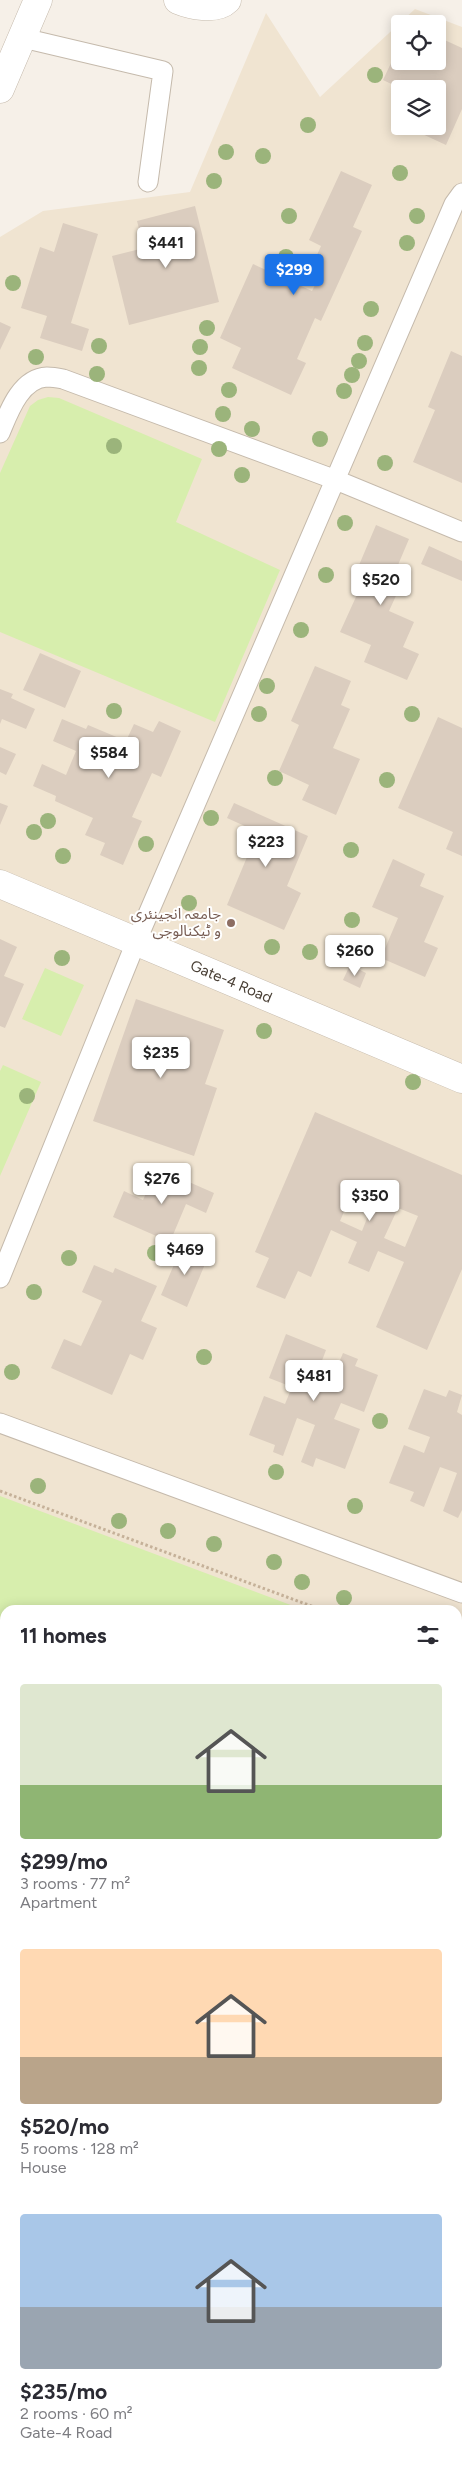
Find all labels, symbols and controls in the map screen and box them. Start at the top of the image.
map controls [391,15,446,135]
button: locate [391,15,446,70]
button: layers [391,80,446,135]
pin: $441 [136,226,196,269]
text: $441 [148,233,184,252]
pin: $299 [264,254,324,296]
text: $299 [276,260,312,279]
pin: $520 [351,564,411,606]
text: $520 [362,570,400,589]
pin: $584 [79,736,139,779]
text: $584 [90,743,128,762]
pin: $223 [236,826,296,868]
text: $223 [248,832,284,851]
place label: جامعہ انجینئری و ٹیکنالوجی [131,905,221,940]
marker: جامعہ انجینئری و ٹیکنالوجی [225,917,237,929]
pin: $260 [325,934,385,977]
text: $260 [336,941,374,960]
street label: Gate-4 Road [188,956,275,1007]
pin: $235 [131,1036,191,1079]
text: $235 [143,1043,179,1062]
pin: $276 [132,1162,192,1205]
text: $276 [144,1169,180,1188]
pin: $350 [340,1180,400,1222]
text: $350 [351,1186,389,1205]
pin: $469 [155,1234,215,1276]
text: $469 [166,1240,204,1259]
pin: $481 [284,1360,344,1402]
text: $481 [296,1366,332,1385]
icon: filters [414,1621,442,1649]
text: 11 homes [20,1623,107,1648]
icon: home [186,1716,276,1806]
text: $299/mo [20,1849,108,1874]
text: 3 rooms · 77 m² [20,1874,130,1893]
text: Apartment [20,1893,97,1912]
icon: home [186,1981,276,2071]
text: $520/mo [20,2114,109,2139]
text: 5 rooms · 128 m² [20,2139,139,2158]
text: House [20,2158,66,2177]
icon: home [186,2246,276,2336]
text: $235/mo [20,2379,107,2404]
text: 2 rooms · 60 m² [20,2404,133,2423]
text: Gate-4 Road [20,2423,112,2442]

